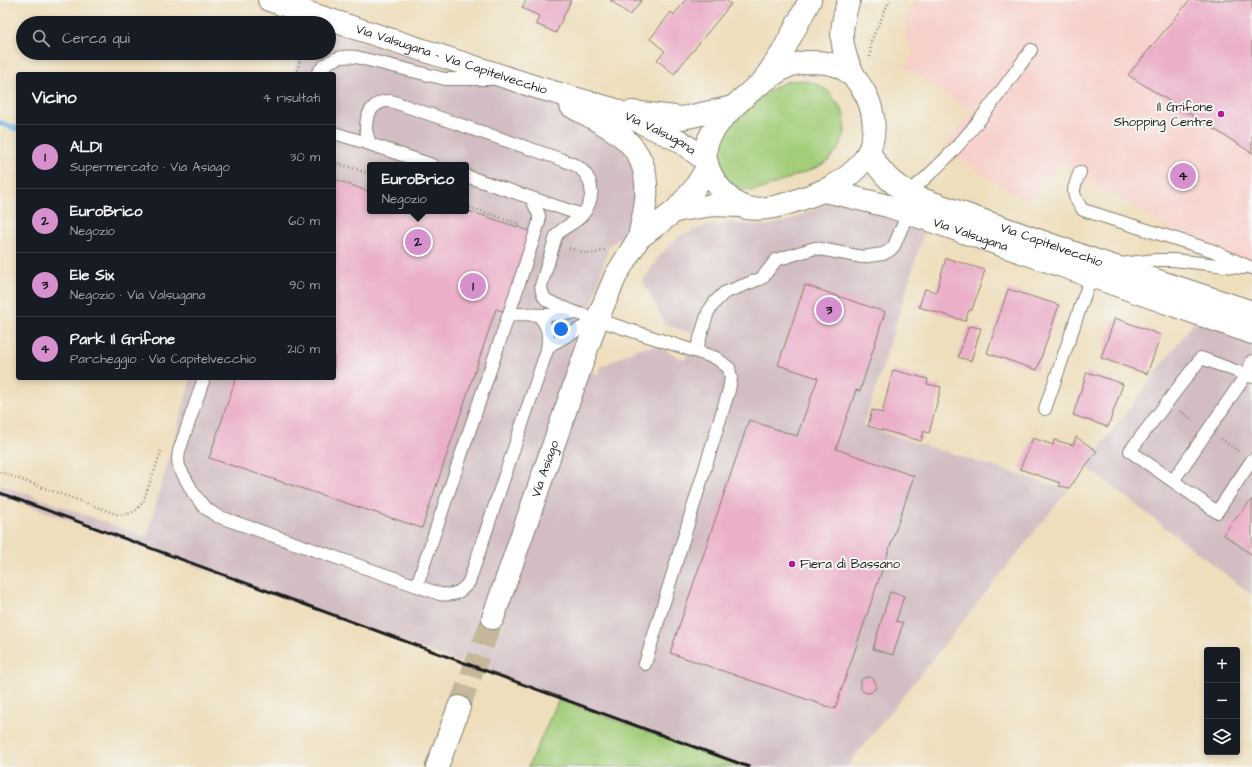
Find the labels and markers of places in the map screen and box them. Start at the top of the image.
place label: Il Grifone Shopping Centre [1114,98,1213,132]
marker: Il Grifone Shopping Centre [1216,109,1226,119]
pin: 4 [1170,161,1196,191]
pin: 2 [405,227,431,257]
pin: 1 [460,271,486,301]
pin: 3 [816,295,842,325]
place label: Fiera di Bassano [800,555,901,573]
marker: Fiera di Bassano [787,559,797,569]

